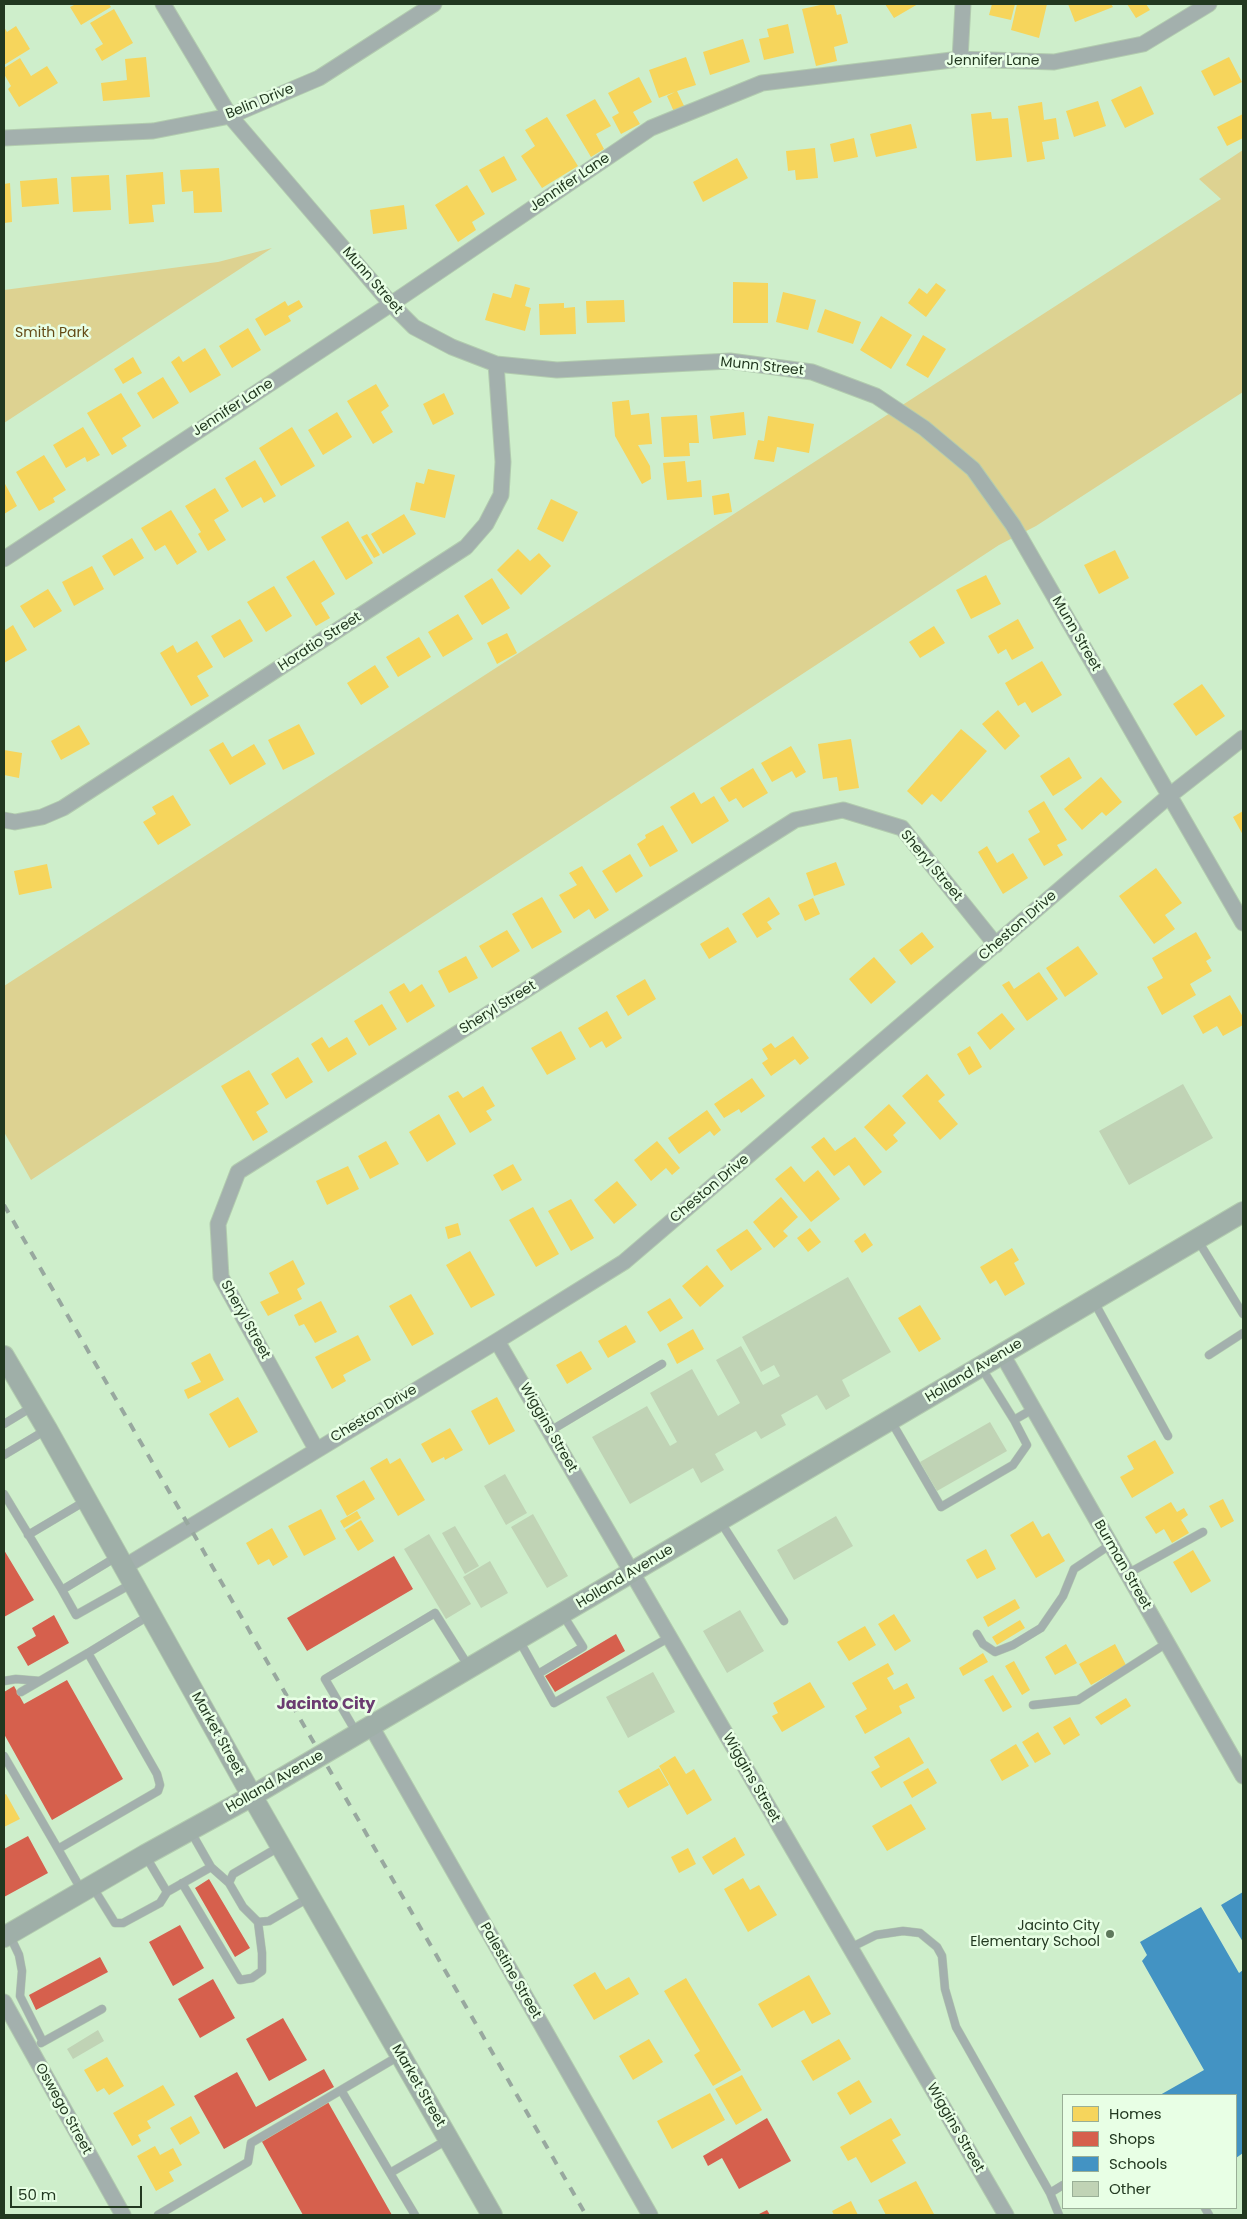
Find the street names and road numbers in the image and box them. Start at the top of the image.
street label: Jennifer Lane [947,53,1039,69]
street label: Belin Drive [223,81,297,123]
street label: Jennifer Lane [527,150,613,216]
street label: Munn Street [338,244,406,318]
street label: Munn Street [720,354,804,380]
street label: Jennifer Lane [189,376,277,440]
street label: Munn Street [1048,594,1104,674]
street label: Horatio Street [275,609,365,675]
street label: Sheryl Street [897,827,965,905]
street label: Cheston Drive [976,888,1060,964]
street label: Sheryl Street [457,978,539,1038]
street label: Cheston Drive [667,1151,753,1227]
street label: Sheryl Street [217,1278,273,1362]
street label: Holland Avenue [923,1336,1025,1406]
street label: Wiggins Street [516,1380,580,1476]
street label: Cheston Drive [328,1382,420,1446]
street label: Burman Street [1090,1517,1154,1613]
street label: Holland Avenue [574,1542,676,1612]
street label: Market Street [187,1689,247,1779]
street label: Wiggins Street [719,1730,783,1826]
street label: Holland Avenue [223,1747,327,1817]
street label: Palestine Street [476,1920,544,2022]
street label: Market Street [388,2042,448,2130]
street label: Oswego Street [31,2060,95,2158]
street label: Wiggins Street [923,2080,987,2176]

